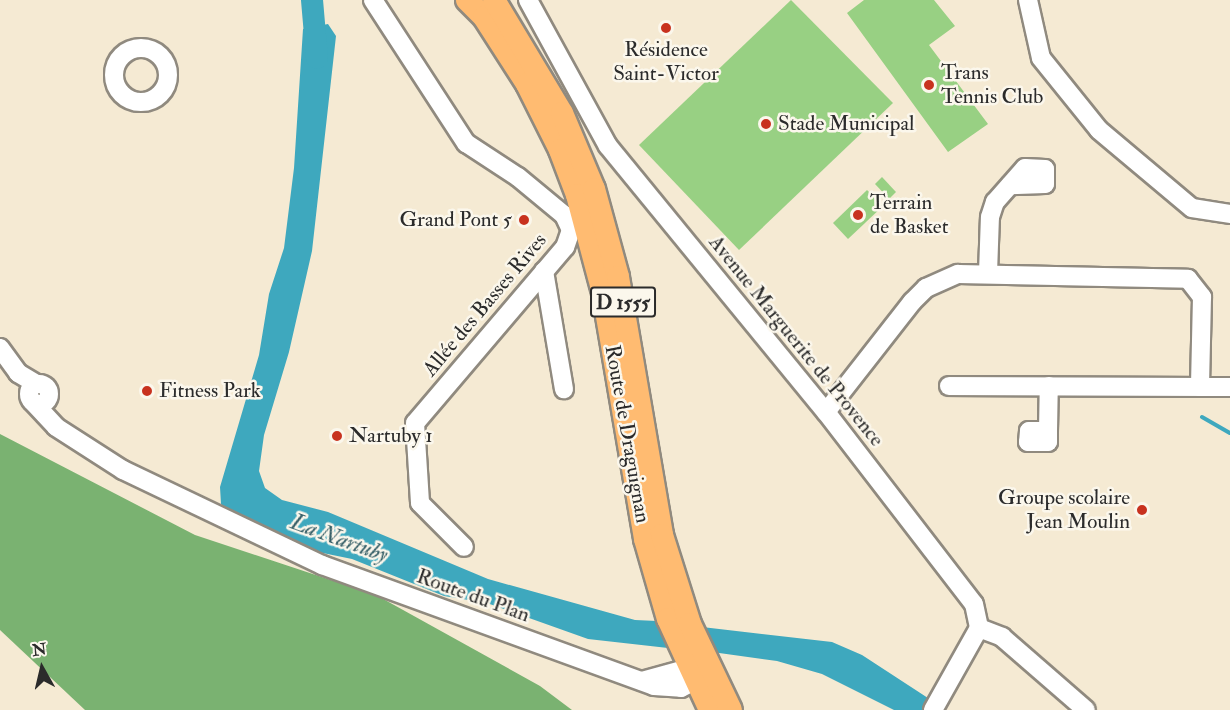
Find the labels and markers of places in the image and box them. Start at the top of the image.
marker: Résidence Saint-Victor [659,21,673,35]
place label: Résidence Saint-Victor [613,37,719,87]
place label: Trans Tennis Club [941,60,1043,110]
marker: Trans Tennis Club [922,78,936,92]
place label: Stade Municipal [778,111,914,137]
marker: Stade Municipal [759,117,773,131]
place label: Terrain de Basket [870,190,948,240]
place label: Grand Pont 5 [399,207,512,233]
marker: Terrain de Basket [851,208,865,222]
marker: Grand Pont 5 [517,213,531,227]
place label: Fitness Park [159,378,261,404]
marker: Fitness Park [140,384,154,398]
place label: Nartuby 1 [349,423,433,449]
marker: Nartuby 1 [330,429,344,443]
place label: Groupe scolaire Jean Moulin [998,485,1130,535]
marker: Groupe scolaire Jean Moulin [1135,503,1149,517]

